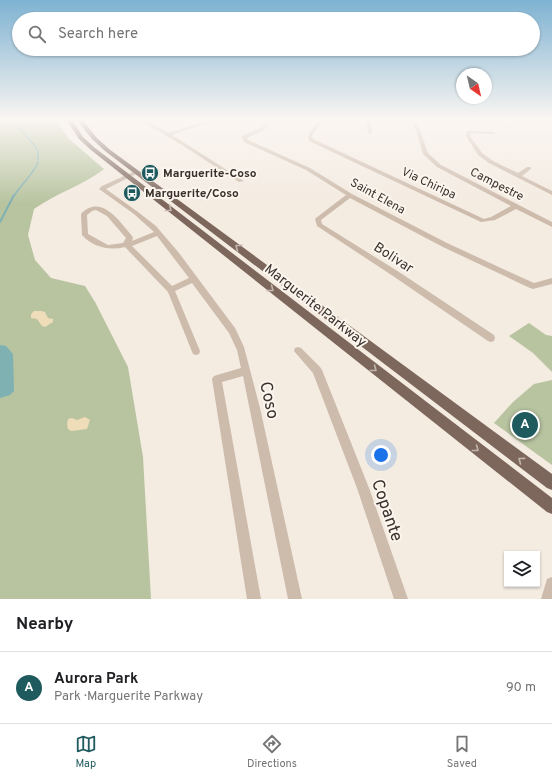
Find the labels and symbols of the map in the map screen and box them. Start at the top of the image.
north arrow [456,68,492,104]
bus stop icon: Marguerite-Coso [140,163,160,183]
street label: Via Chiripa [399,164,458,204]
street label: Campestre [467,165,526,205]
place label: Marguerite-Coso [163,166,257,182]
street label: Saint Elena [347,175,408,219]
bus stop icon: Marguerite/Coso [122,183,142,203]
place label: Marguerite/Coso [145,186,239,202]
one-way arrow [164,204,171,211]
street label: Bolivar [370,239,417,278]
one-way arrow [235,245,242,252]
street label: Marguerite Parkway [261,261,370,351]
one-way arrow [267,284,274,291]
one-way arrow [369,364,376,371]
street label: Coso [253,380,283,421]
pin: A [512,410,538,440]
one-way arrow [472,444,479,451]
your location [371,445,391,465]
one-way arrow [518,457,525,464]
street label: Copante [365,477,407,545]

